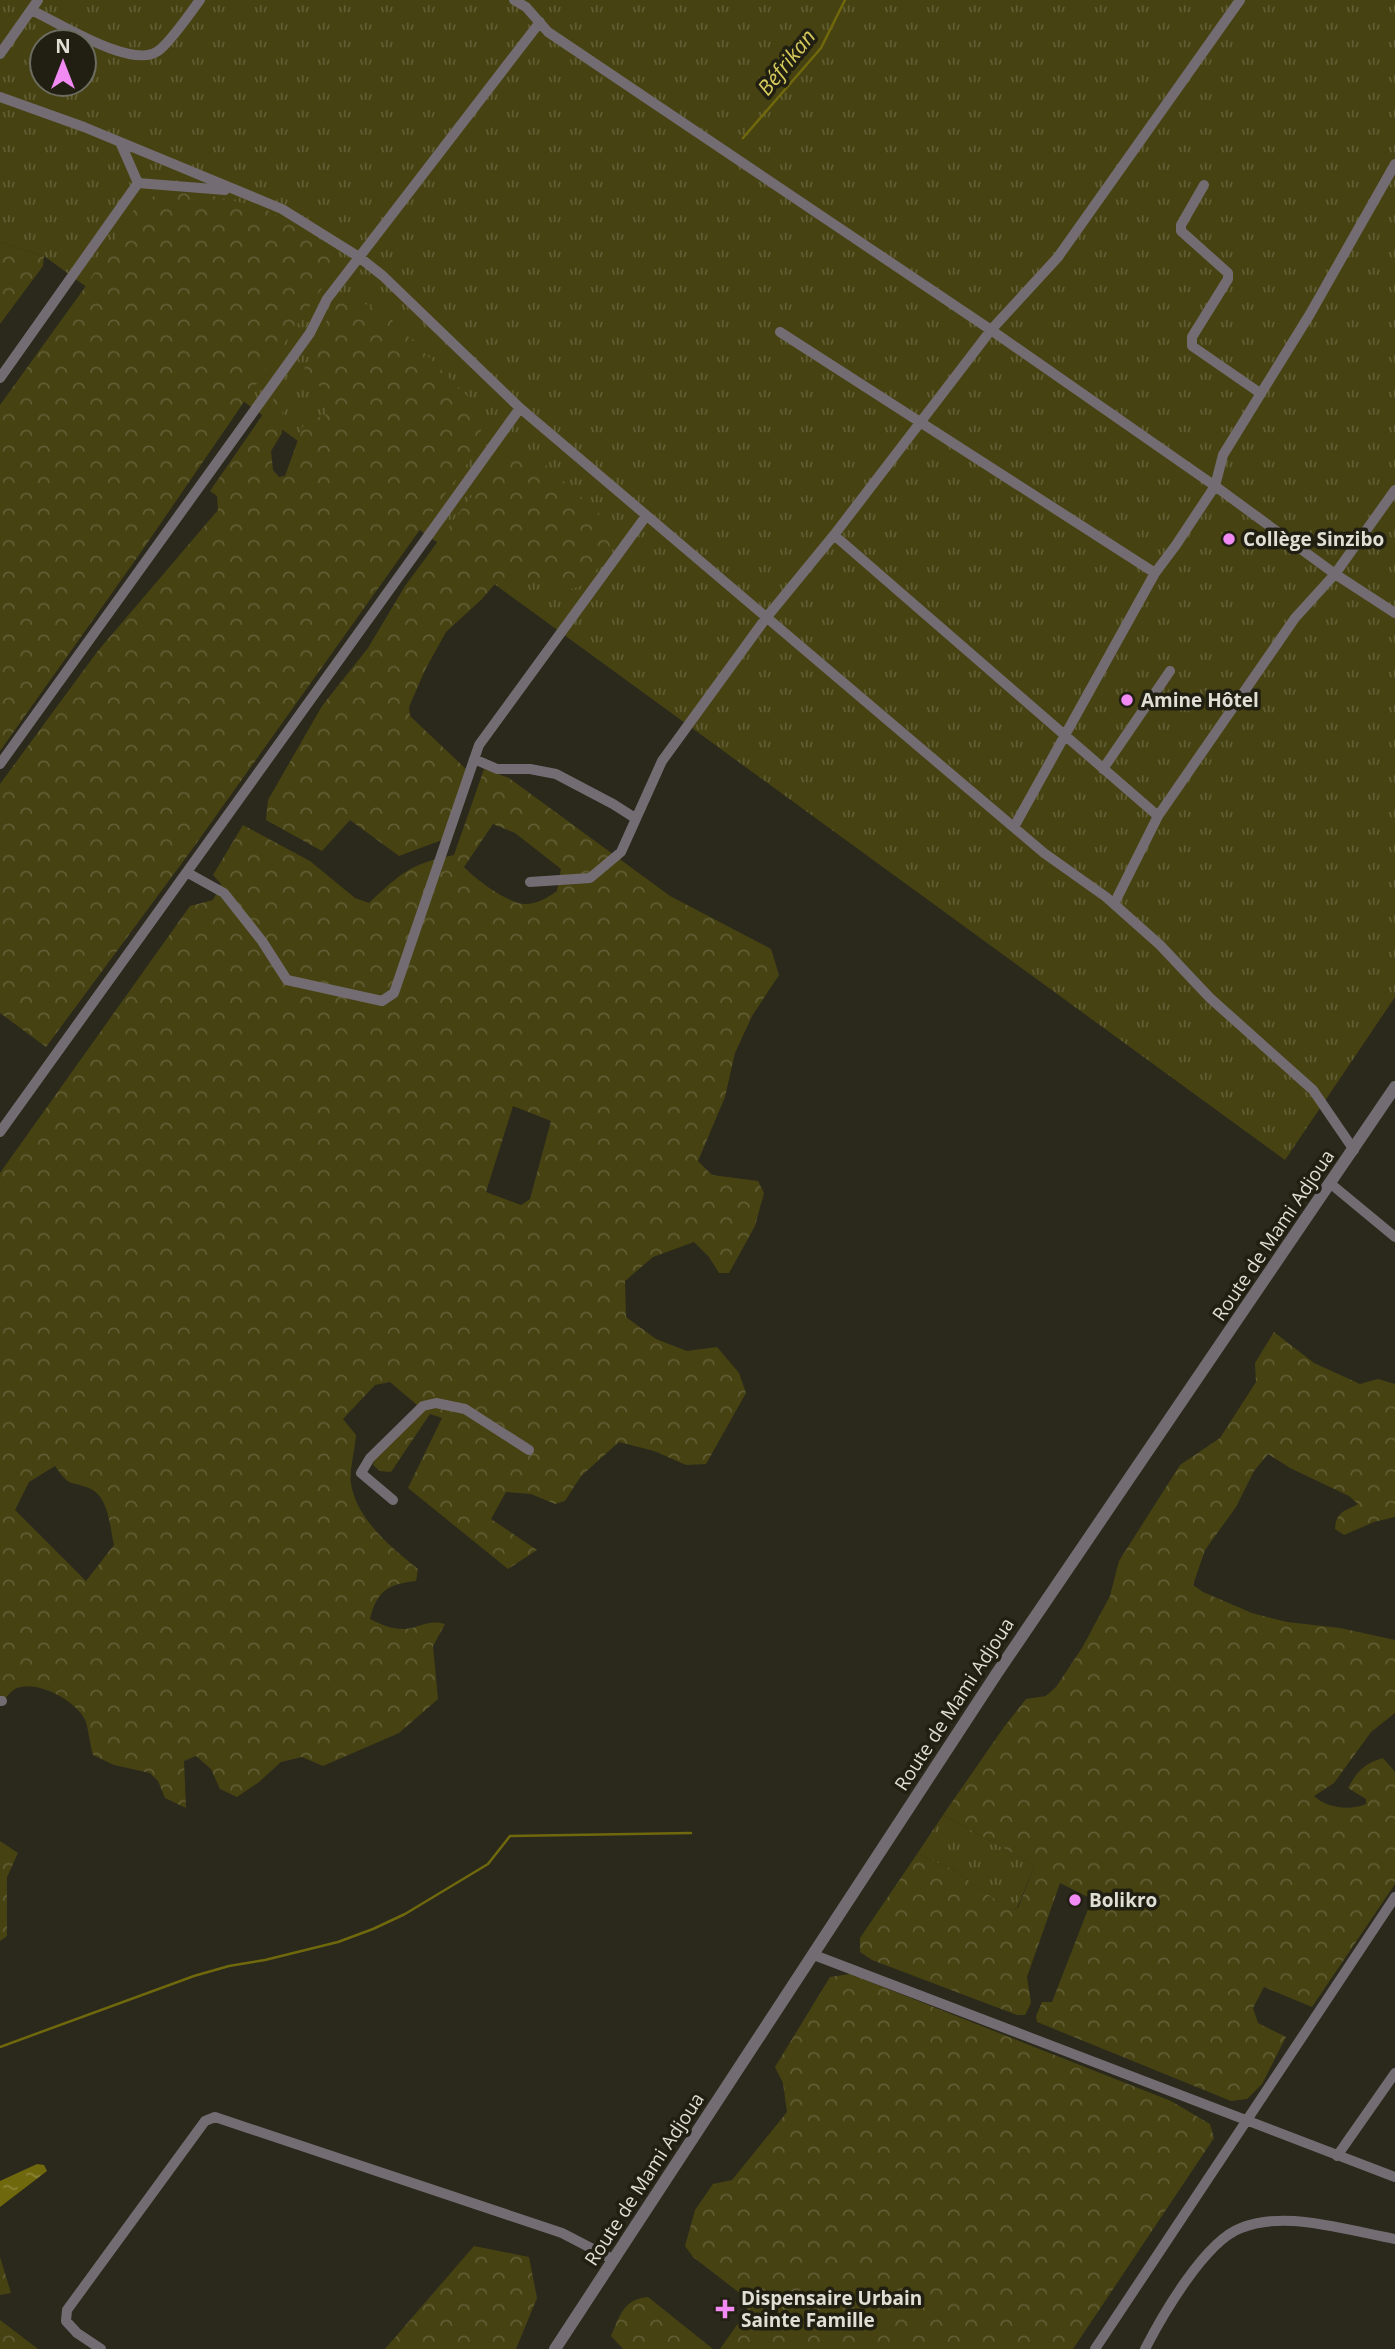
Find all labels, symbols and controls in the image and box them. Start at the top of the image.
water label: Béfrikan [751,23,821,101]
north arrow [28,28,98,98]
text: N [55,33,71,59]
place label: Collège Sinzibo [1243,526,1384,552]
marker: Collège Sinzibo [1221,531,1237,547]
place label: Amine Hôtel [1141,687,1259,713]
marker: Amine Hôtel [1119,692,1135,708]
street label: Route de Mami Adjoua [1206,1144,1340,1326]
street label: Route de Mami Adjoua [888,1612,1020,1796]
place label: Bolikro [1089,1887,1157,1913]
marker: Bolikro [1067,1892,1083,1908]
street label: Route de Mami Adjoua [578,2087,710,2271]
place label: Dispensaire Urbain Sainte Famille [741,2285,922,2333]
marker: Dispensaire Urbain Sainte Famille [715,2299,735,2319]

